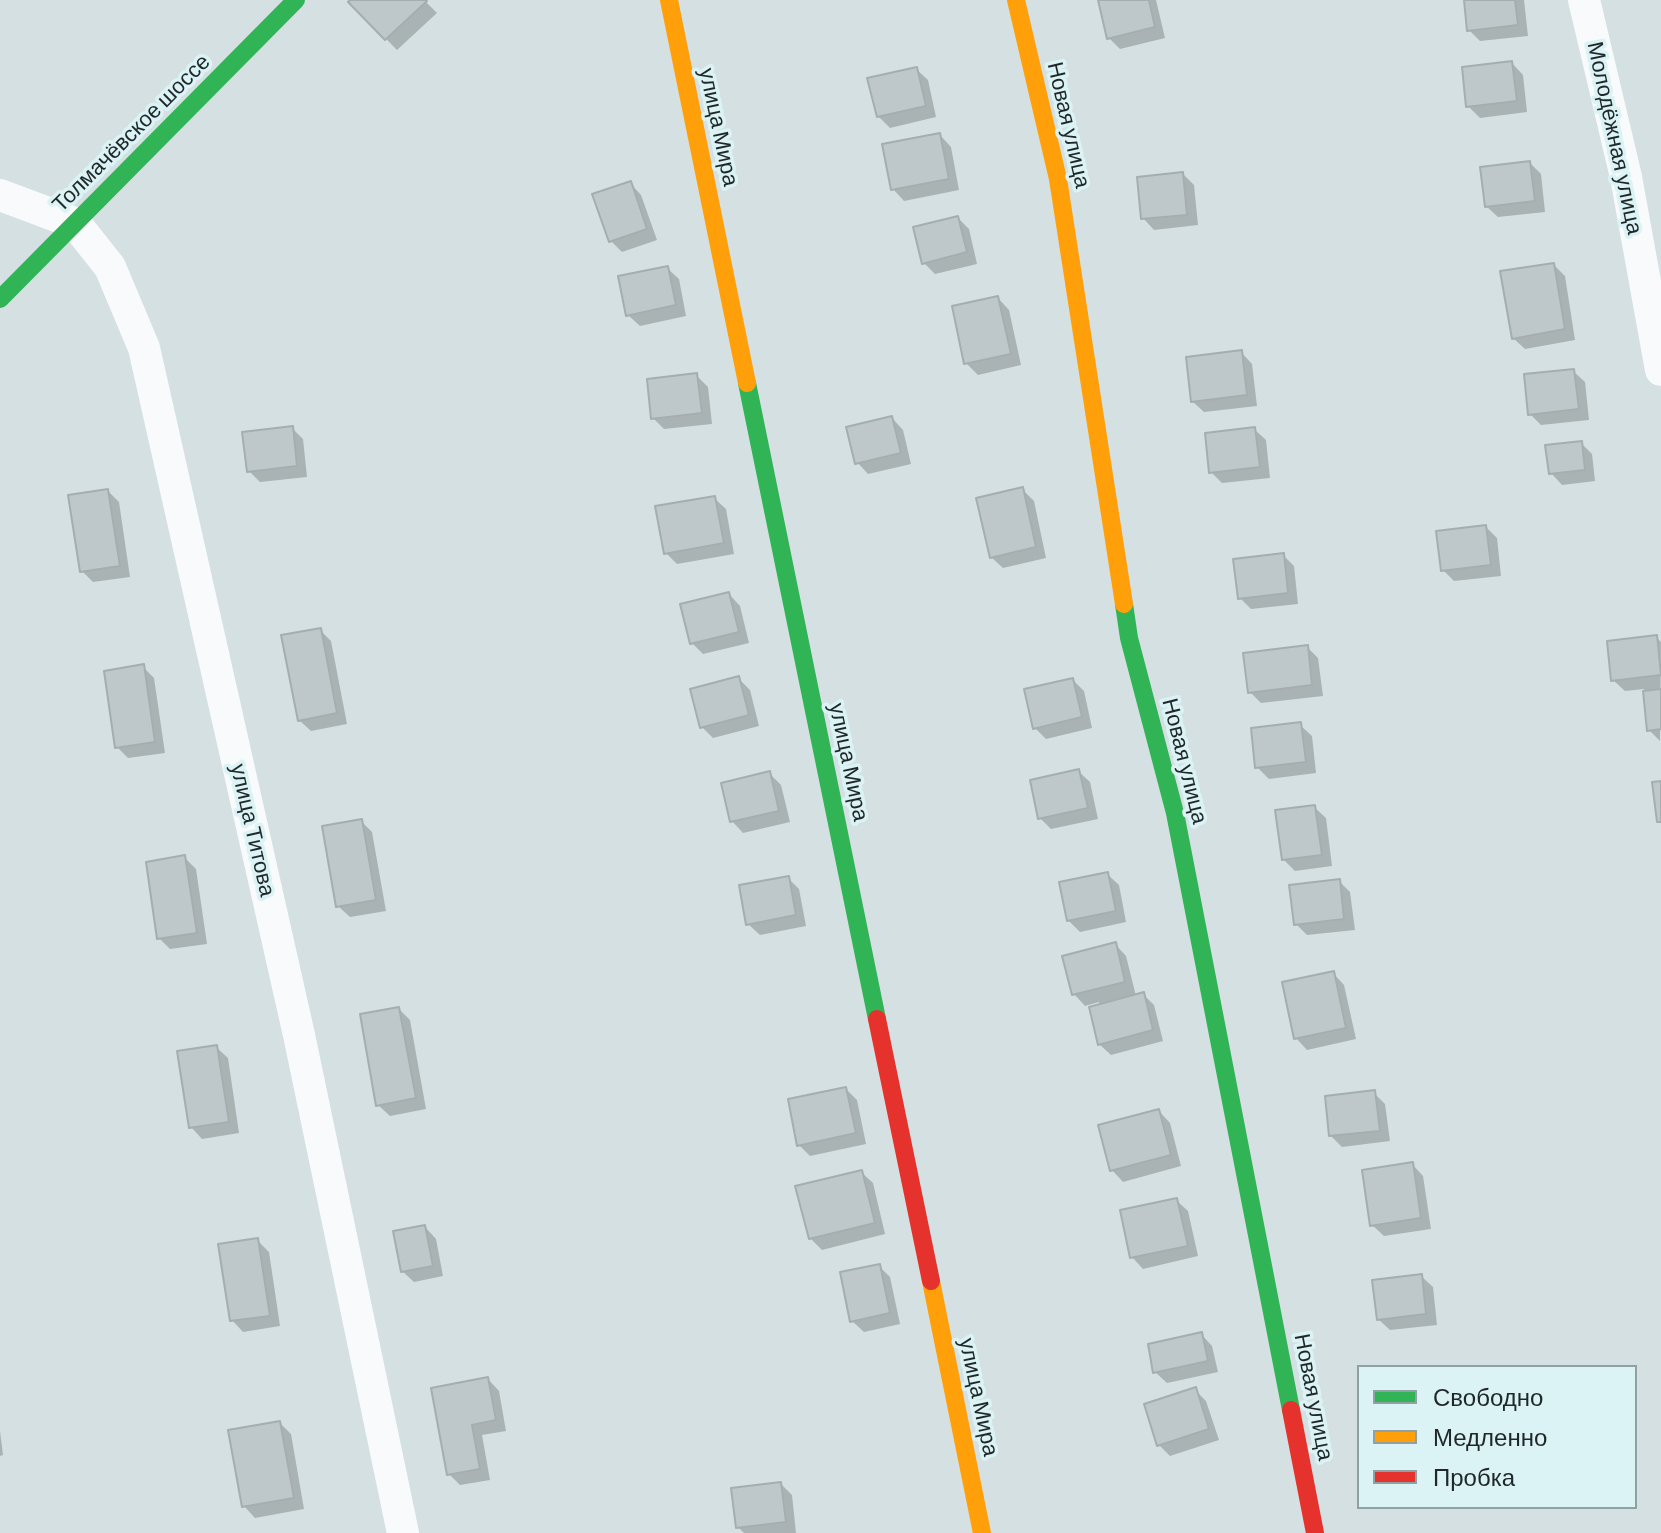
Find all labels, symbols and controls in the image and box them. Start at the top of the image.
street label: Молодёжная улица [1582,39,1648,237]
street label: Толмачёвское шоссе [47,49,215,217]
street label: Новая улица [1042,59,1096,191]
street label: улица Мира [694,66,744,188]
street label: Новая улица [1157,695,1213,827]
street label: улица Мира [824,701,874,823]
street label: улица Титова [225,761,281,899]
street label: Новая улица [1289,1331,1339,1463]
street label: улица Мира [954,1336,1004,1458]
legend [1357,1365,1637,1509]
text: Свободно [1433,1382,1543,1411]
text: Медленно [1433,1422,1547,1451]
text: Пробка [1433,1462,1515,1491]

